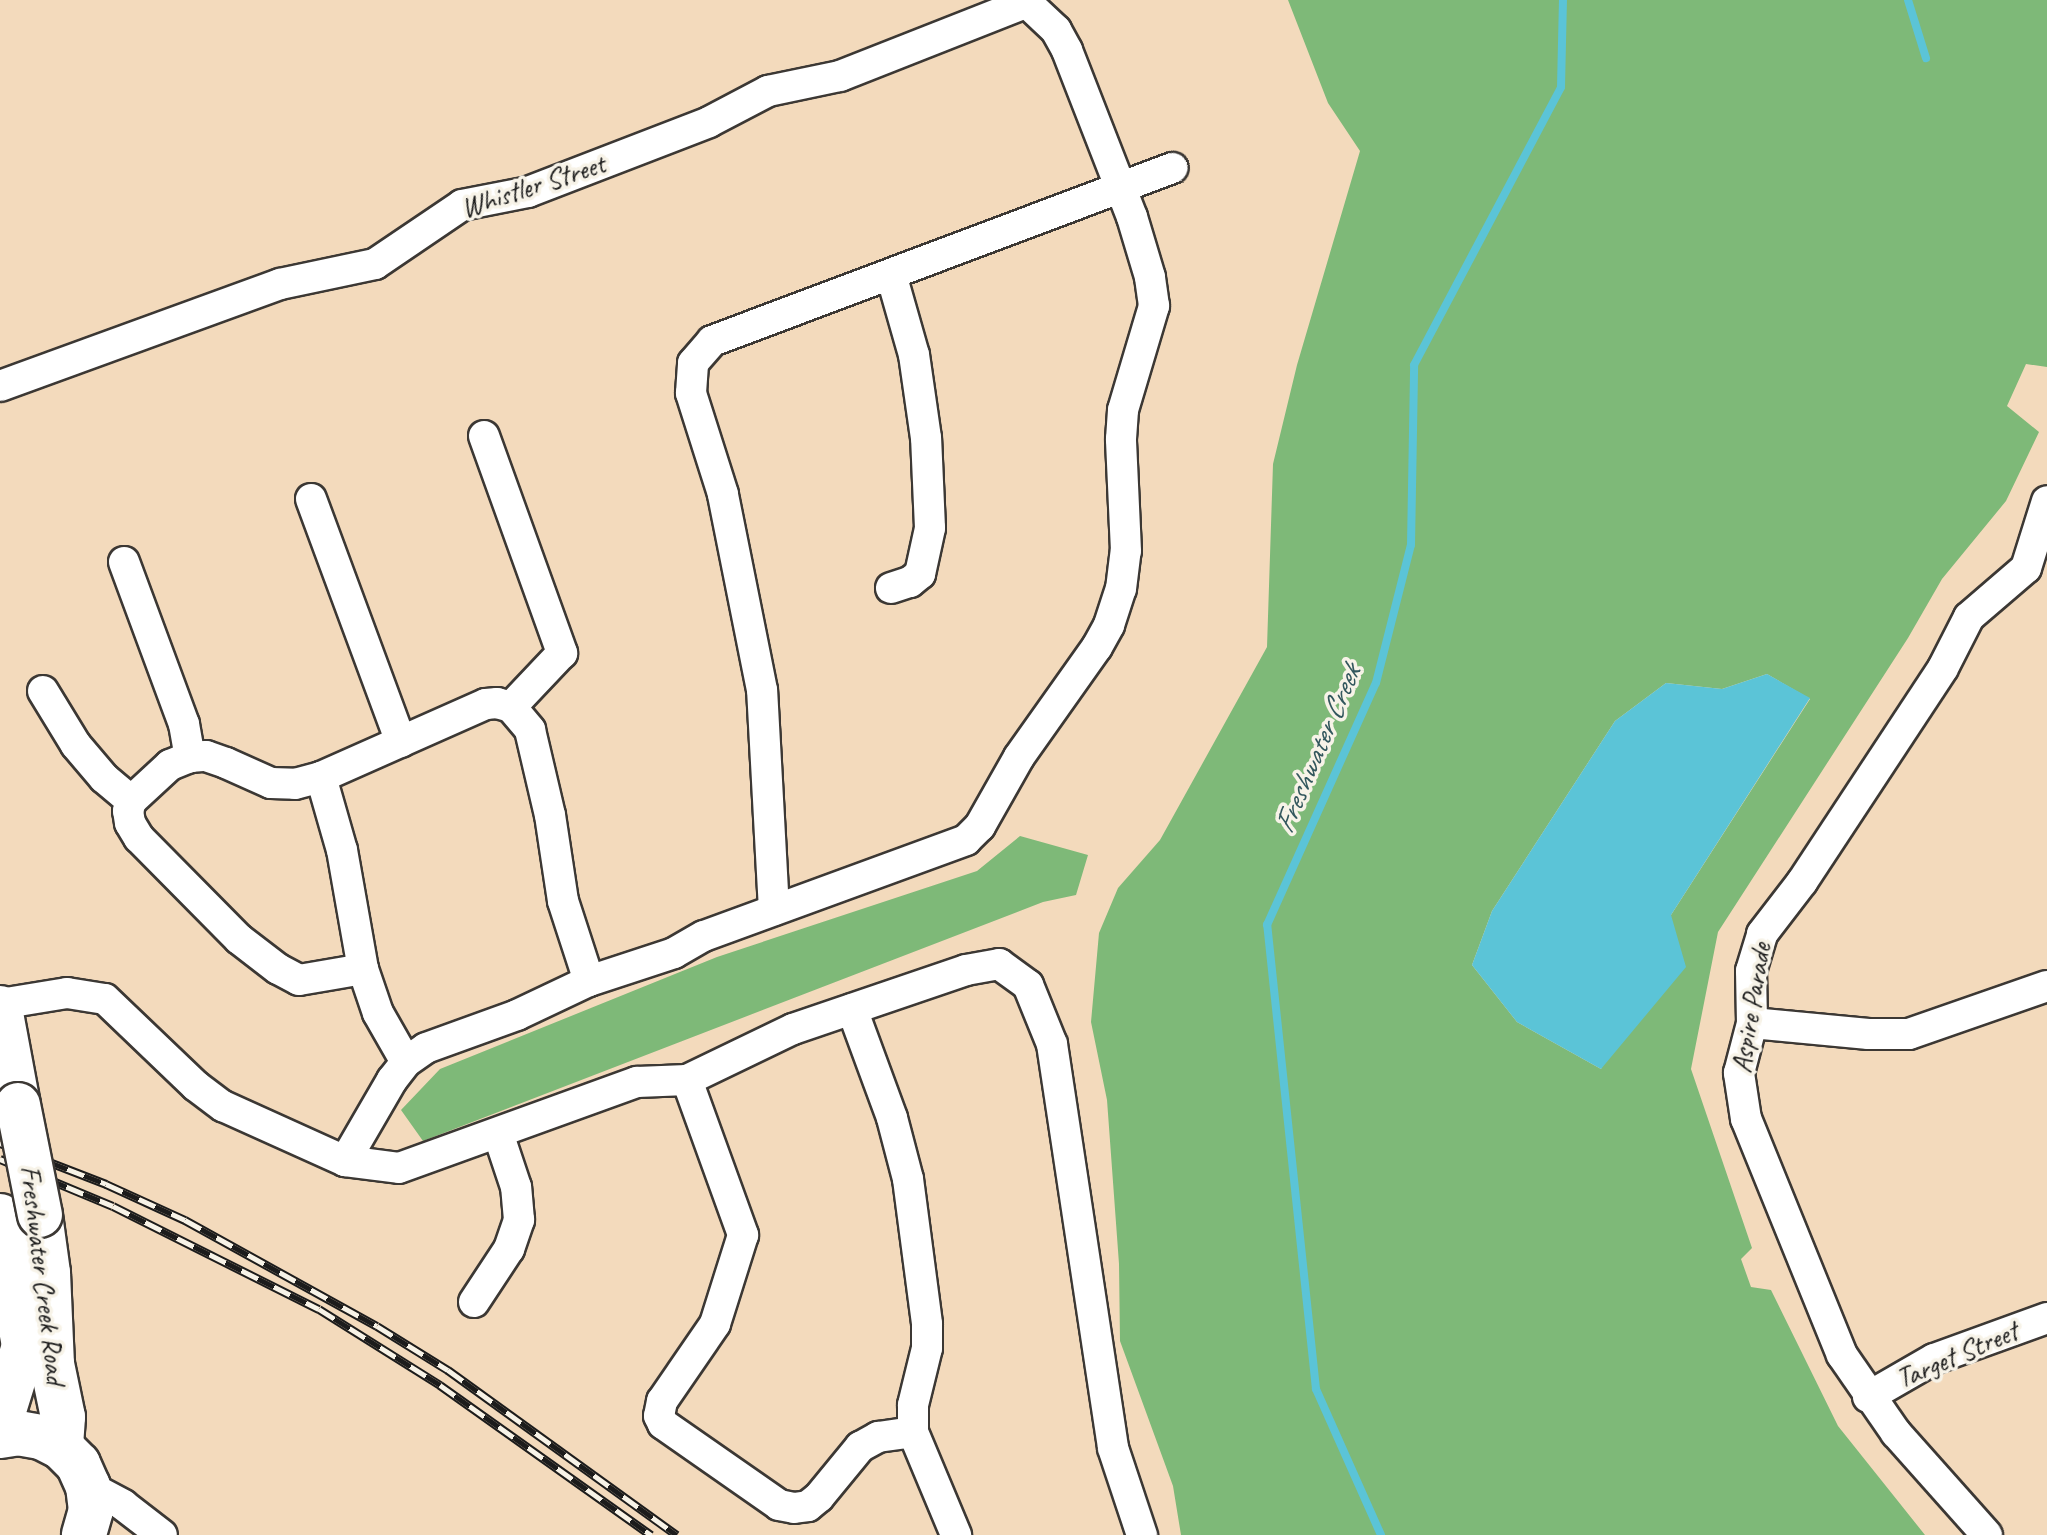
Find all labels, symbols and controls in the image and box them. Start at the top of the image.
street label: Whistler Street [457,147,609,225]
water label: Freshwater Creek [1266,660,1368,838]
street label: Aspire Parade [1724,941,1778,1075]
street label: Freshwater Creek Road [13,1164,73,1386]
street label: Target Street [1891,1314,2023,1396]

